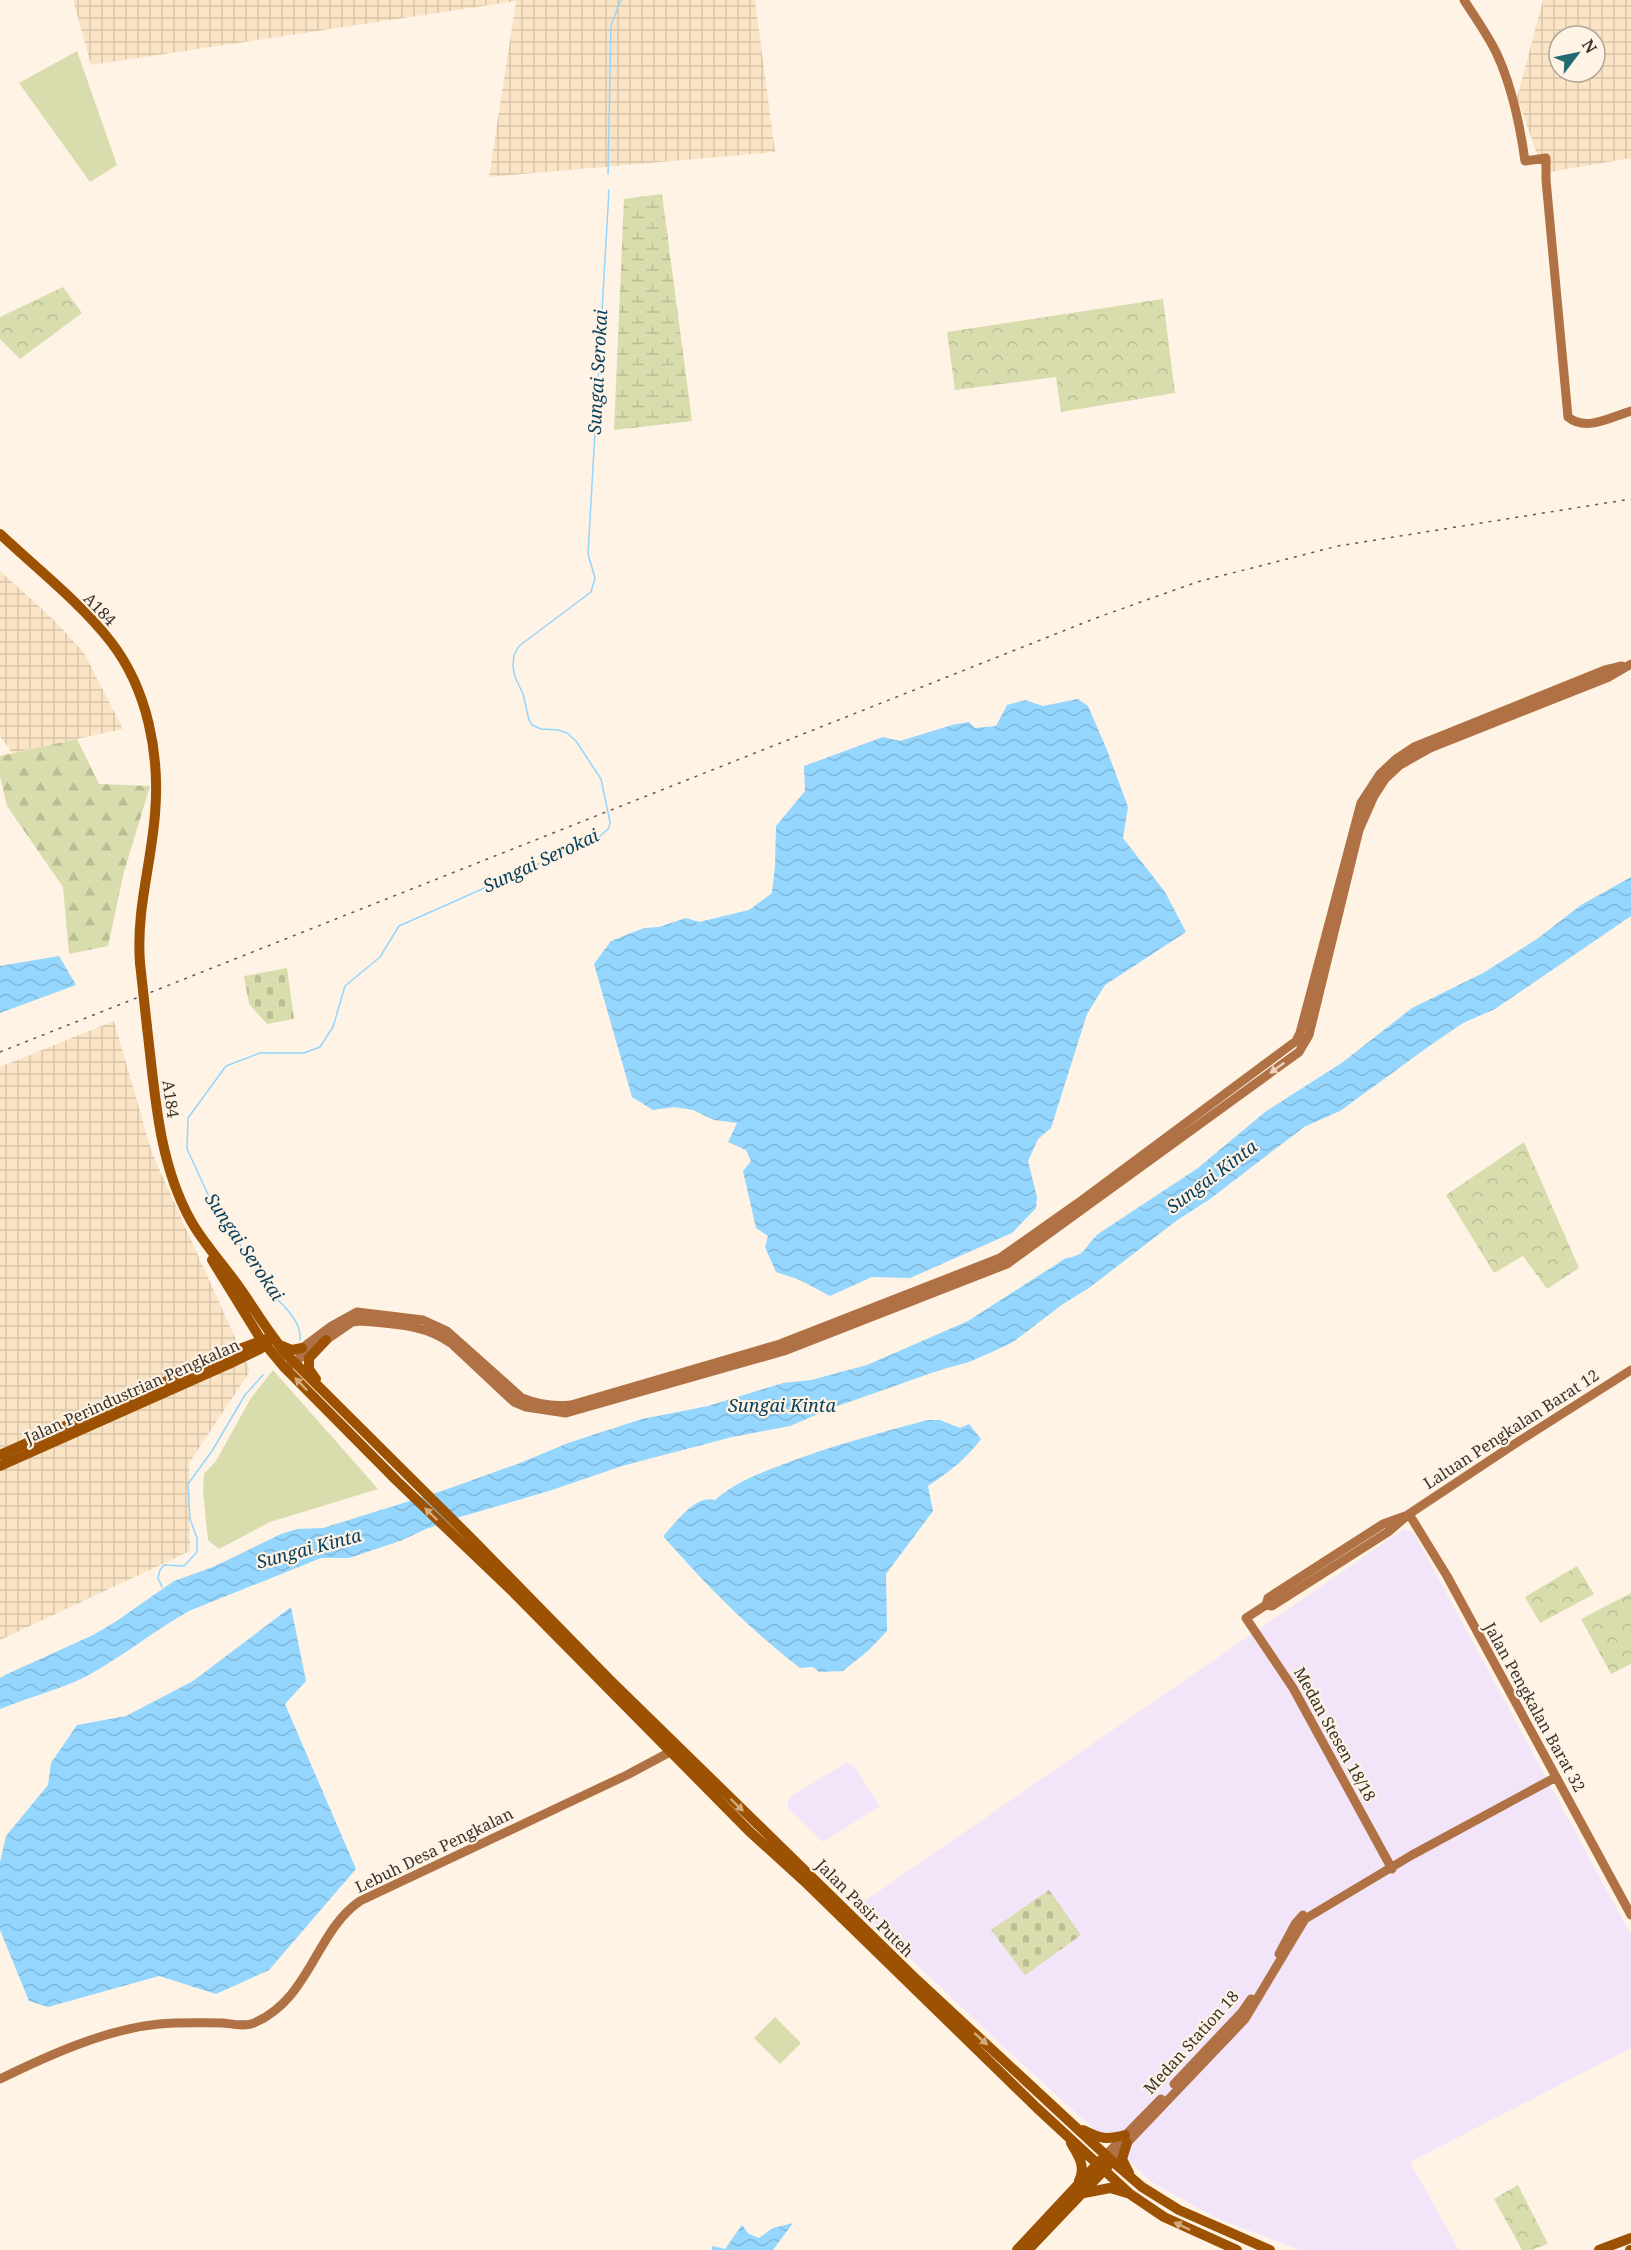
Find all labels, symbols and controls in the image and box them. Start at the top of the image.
north arrow [1547,24,1607,84]
text: N [1577,35,1603,58]
water label: Sungai Serokai [582,308,612,435]
street label: A184 [79,588,121,630]
water label: Sungai Serokai [479,823,603,897]
one-way arrow [1270,1062,1286,1074]
street label: A184 [157,1079,185,1119]
water label: Sungai Kinta [1161,1134,1262,1218]
water label: Sungai Serokai [200,1188,290,1305]
street label: Jalan Perindustrian Pengkalan [20,1334,243,1449]
street label: Laluan Pengkalan Barat 12 [1419,1364,1603,1494]
one-way arrow [295,1377,309,1391]
water label: Sungai Kinta [728,1393,836,1417]
one-way arrow [424,1507,439,1521]
water label: Sungai Kinta [254,1522,364,1574]
street label: Jalan Pengkalan Barat 32 [1479,1617,1591,1796]
street label: Medan Stesen 18/18 [1289,1663,1381,1805]
one-way arrow [730,1797,744,1811]
street label: Lebuh Desa Pengkalan [351,1802,517,1898]
street label: Jalan Pasir Puteh [811,1854,919,1962]
street label: Medan Station 18 [1138,1985,1244,2099]
one-way arrow [973,2032,988,2045]
one-way arrow [1174,2222,1191,2231]

